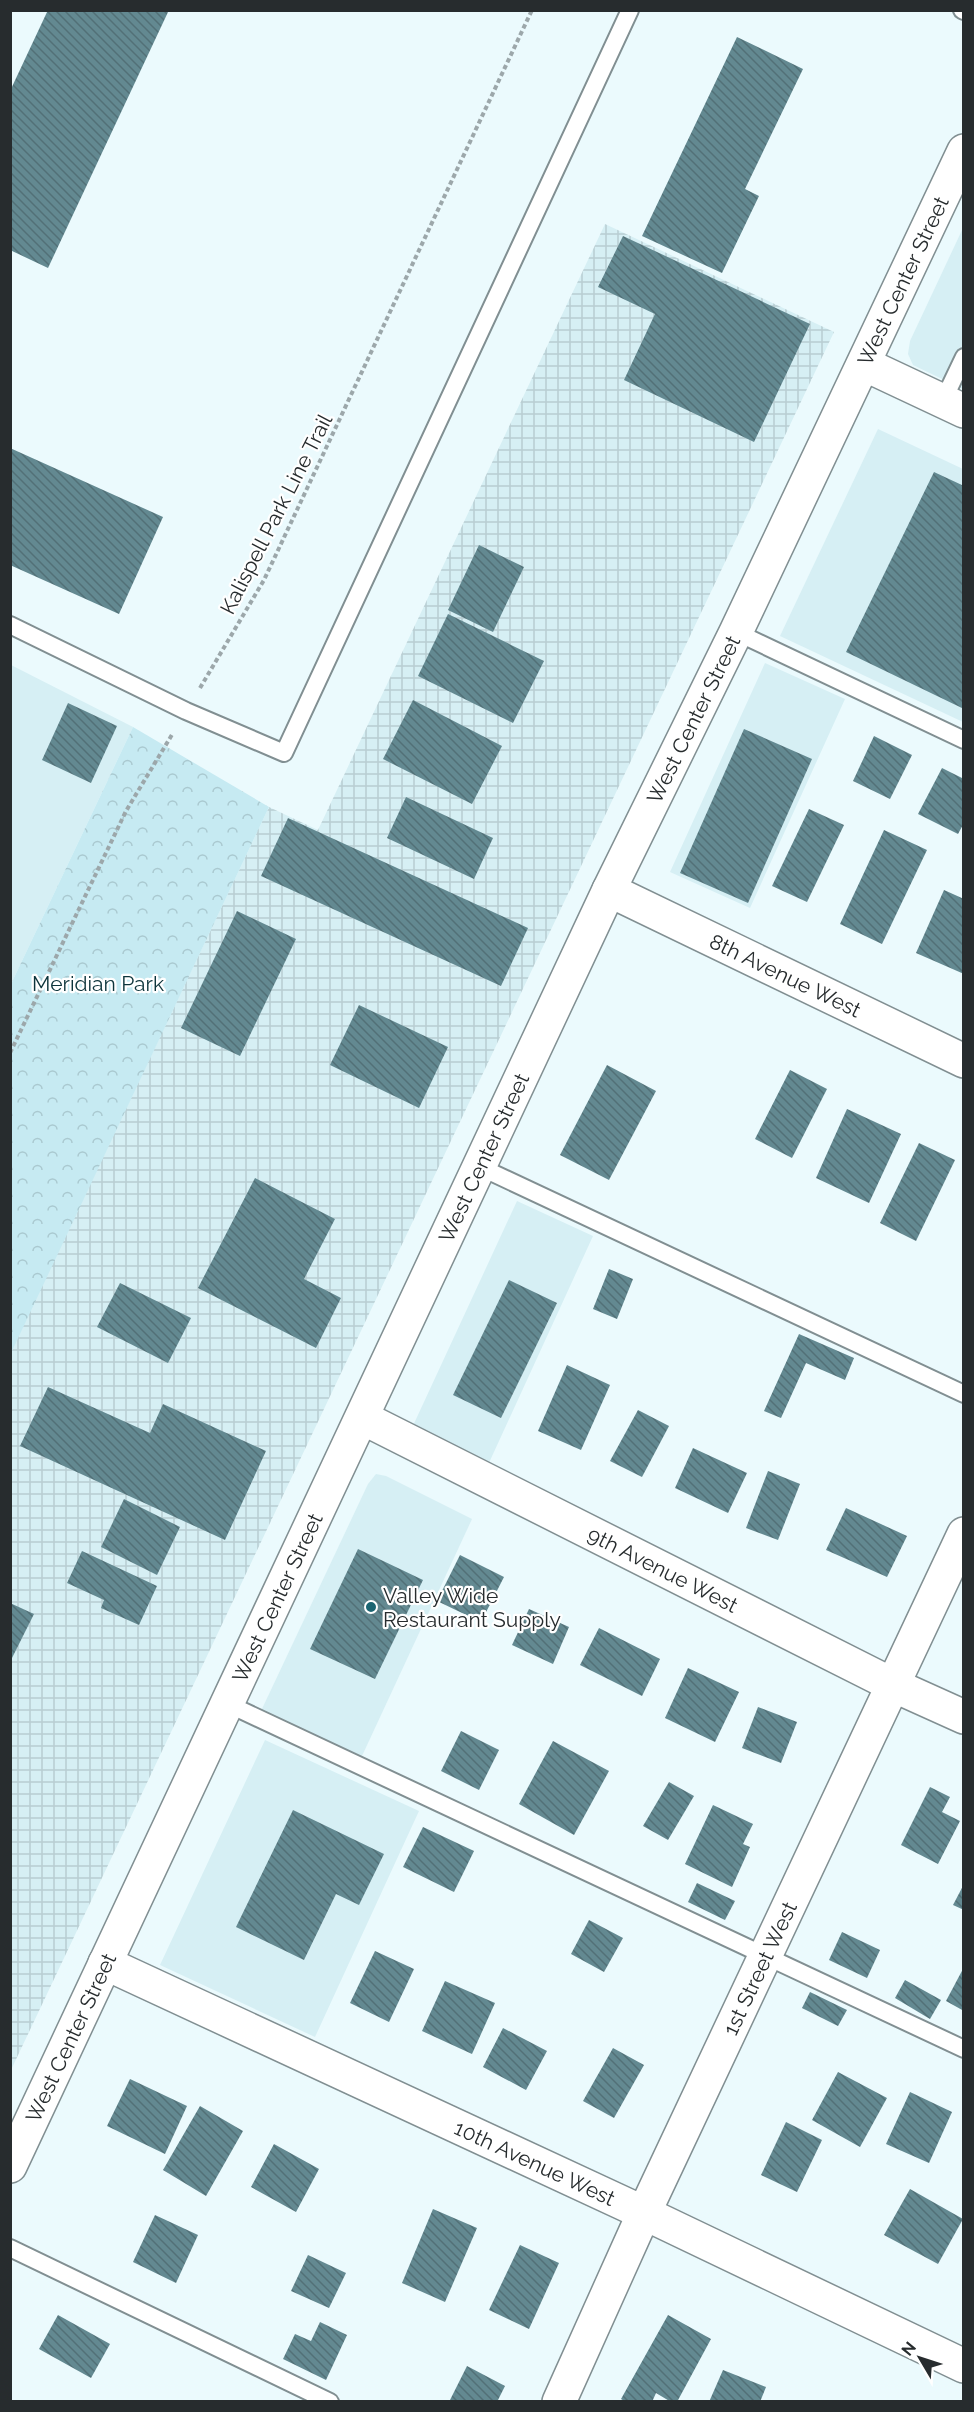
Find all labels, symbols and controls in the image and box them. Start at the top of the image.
street label: West Center Street [852,192,953,369]
street label: Kalispell Park Line Trail [215,410,337,618]
street label: West Center Street [641,631,745,807]
street label: 8th Avenue West [706,928,865,1022]
park label: Meridian Park [32,971,164,996]
street label: West Center Street [433,1069,534,1246]
street label: West Center Street [226,1509,327,1686]
street label: 9th Avenue West [584,1521,742,1617]
place label: Valley Wide Restaurant Supply [383,1583,561,1632]
marker: Valley Wide Restaurant Supply [364,1600,378,1614]
street label: 1st Street West [717,1897,802,2039]
street label: West Center Street [20,1949,121,2126]
street label: 10th Avenue West [451,2114,619,2210]
north arrow [890,2328,950,2388]
text: N [898,2338,920,2360]

